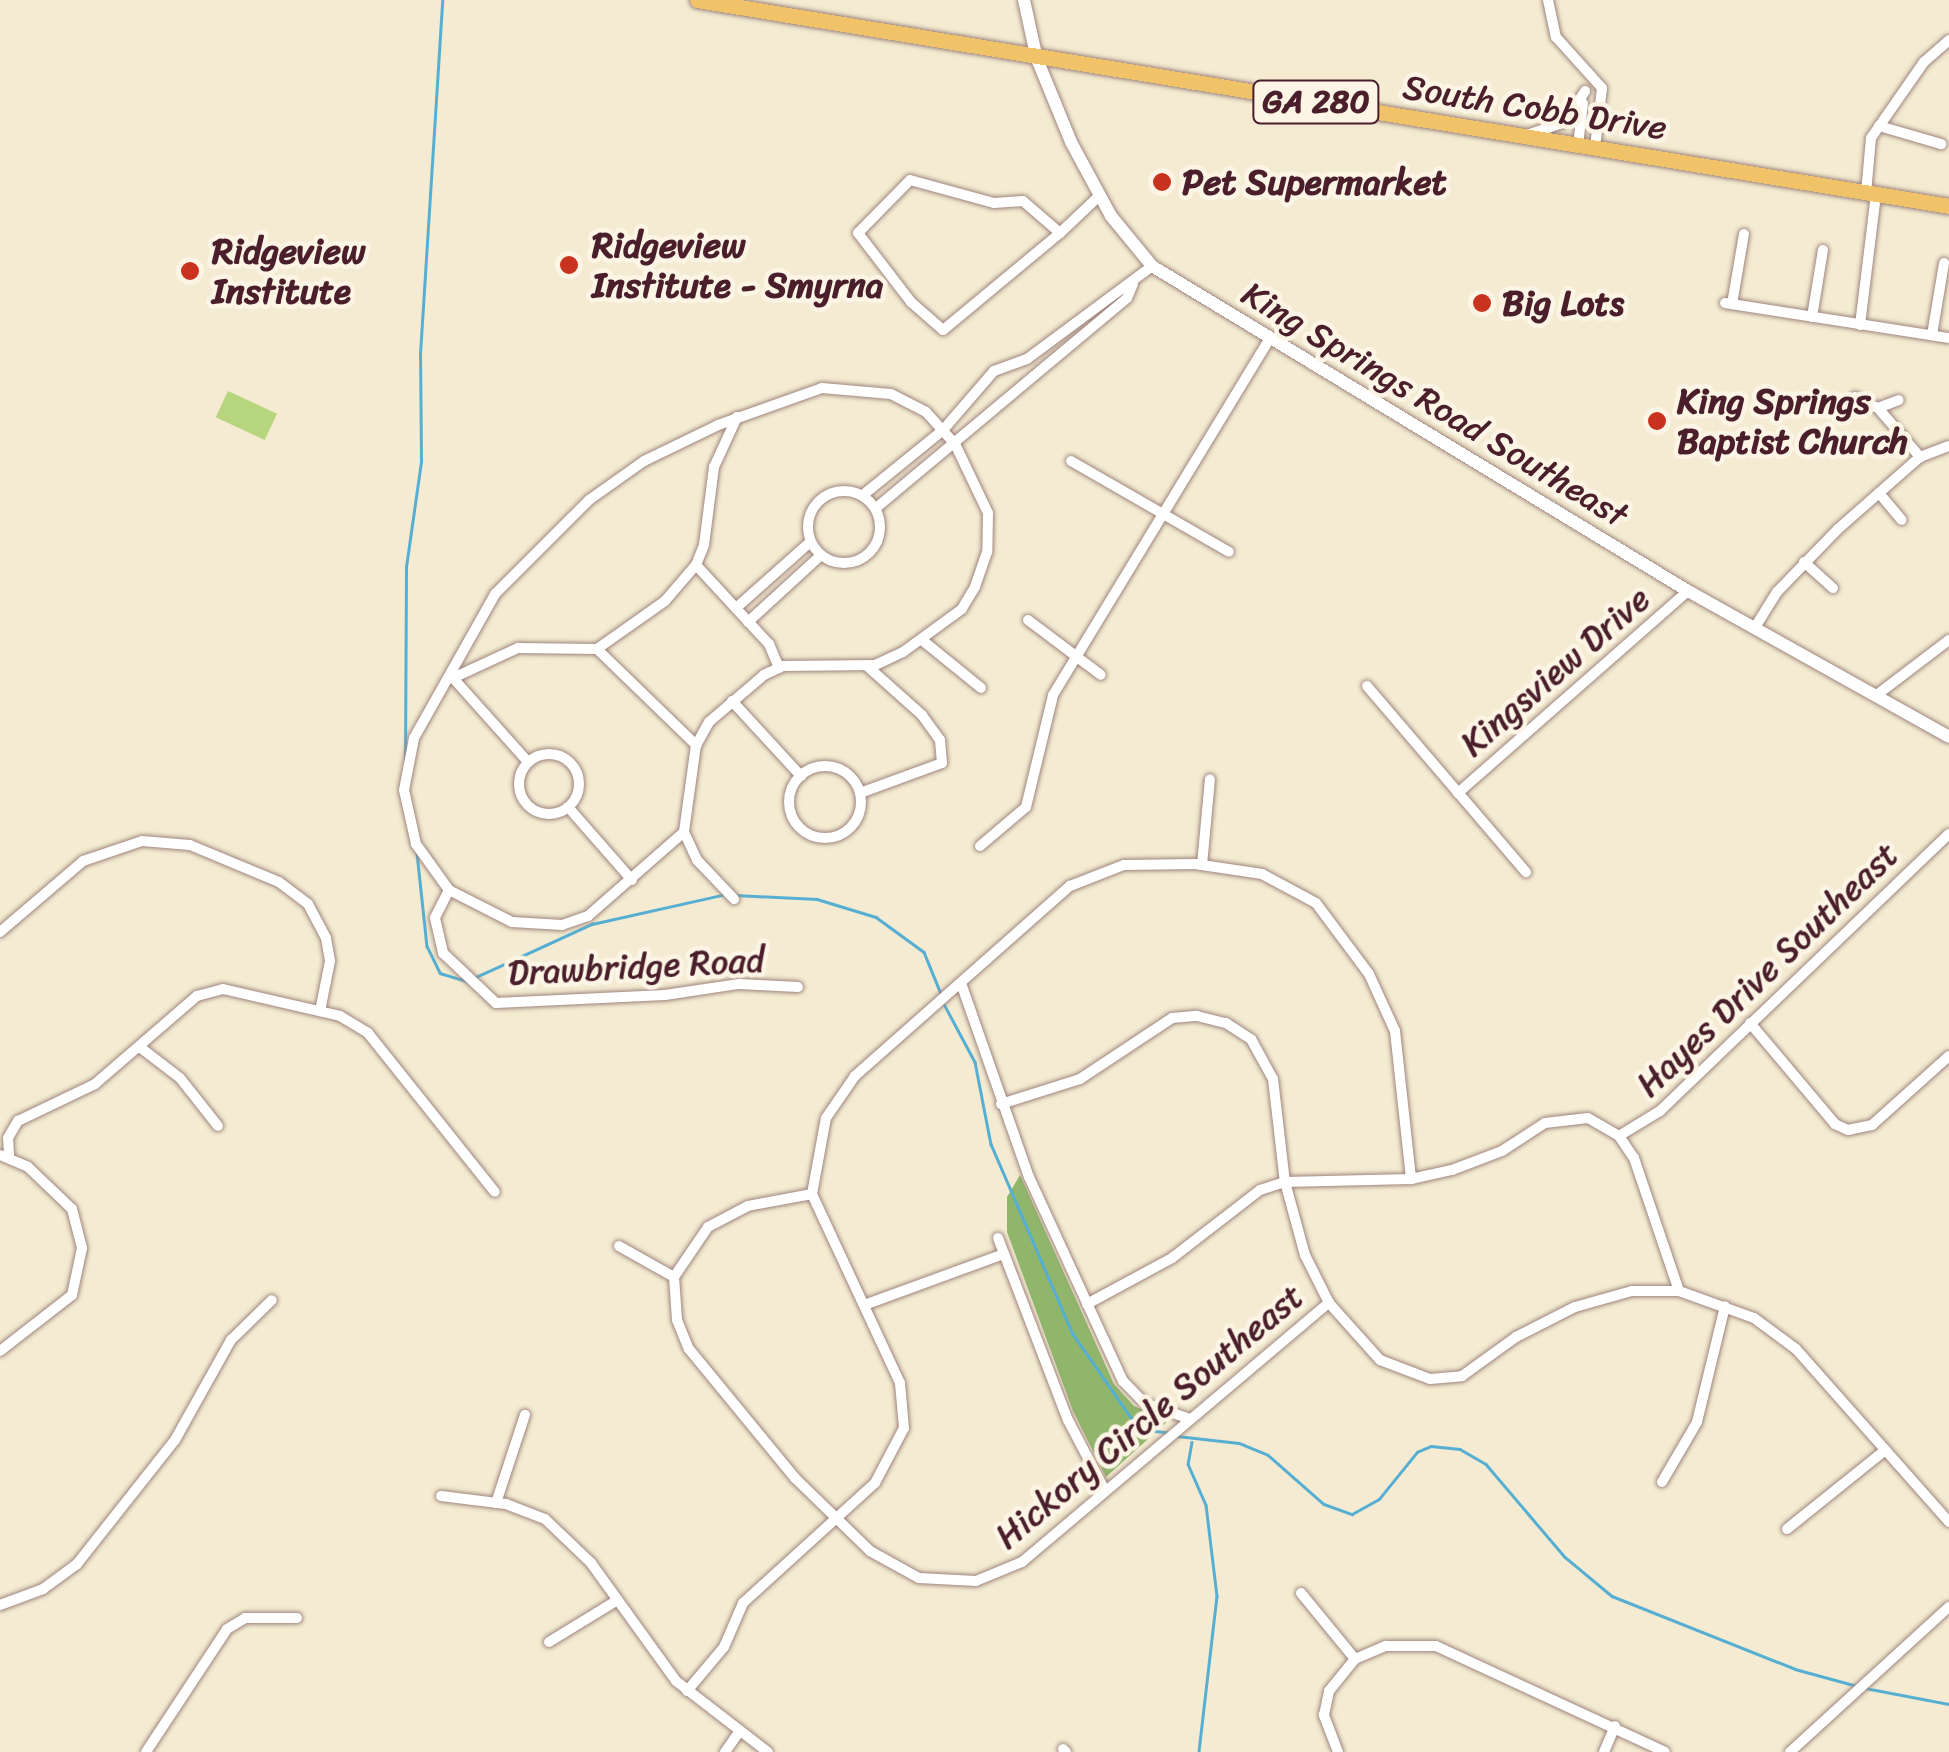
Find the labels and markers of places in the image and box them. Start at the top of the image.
place label: Pet Supermarket [1182,161,1447,203]
marker: Pet Supermarket [1151,171,1173,193]
place label: Ridgeview Institute - Smyrna [592,224,883,306]
place label: Ridgeview Institute [212,230,365,312]
marker: Ridgeview Institute - Smyrna [556,252,582,278]
marker: Ridgeview Institute [177,258,203,284]
place label: Big Lots [1502,282,1626,324]
marker: Big Lots [1471,292,1493,314]
place label: King Springs Baptist Church [1677,380,1908,462]
marker: King Springs Baptist Church [1646,410,1668,432]

